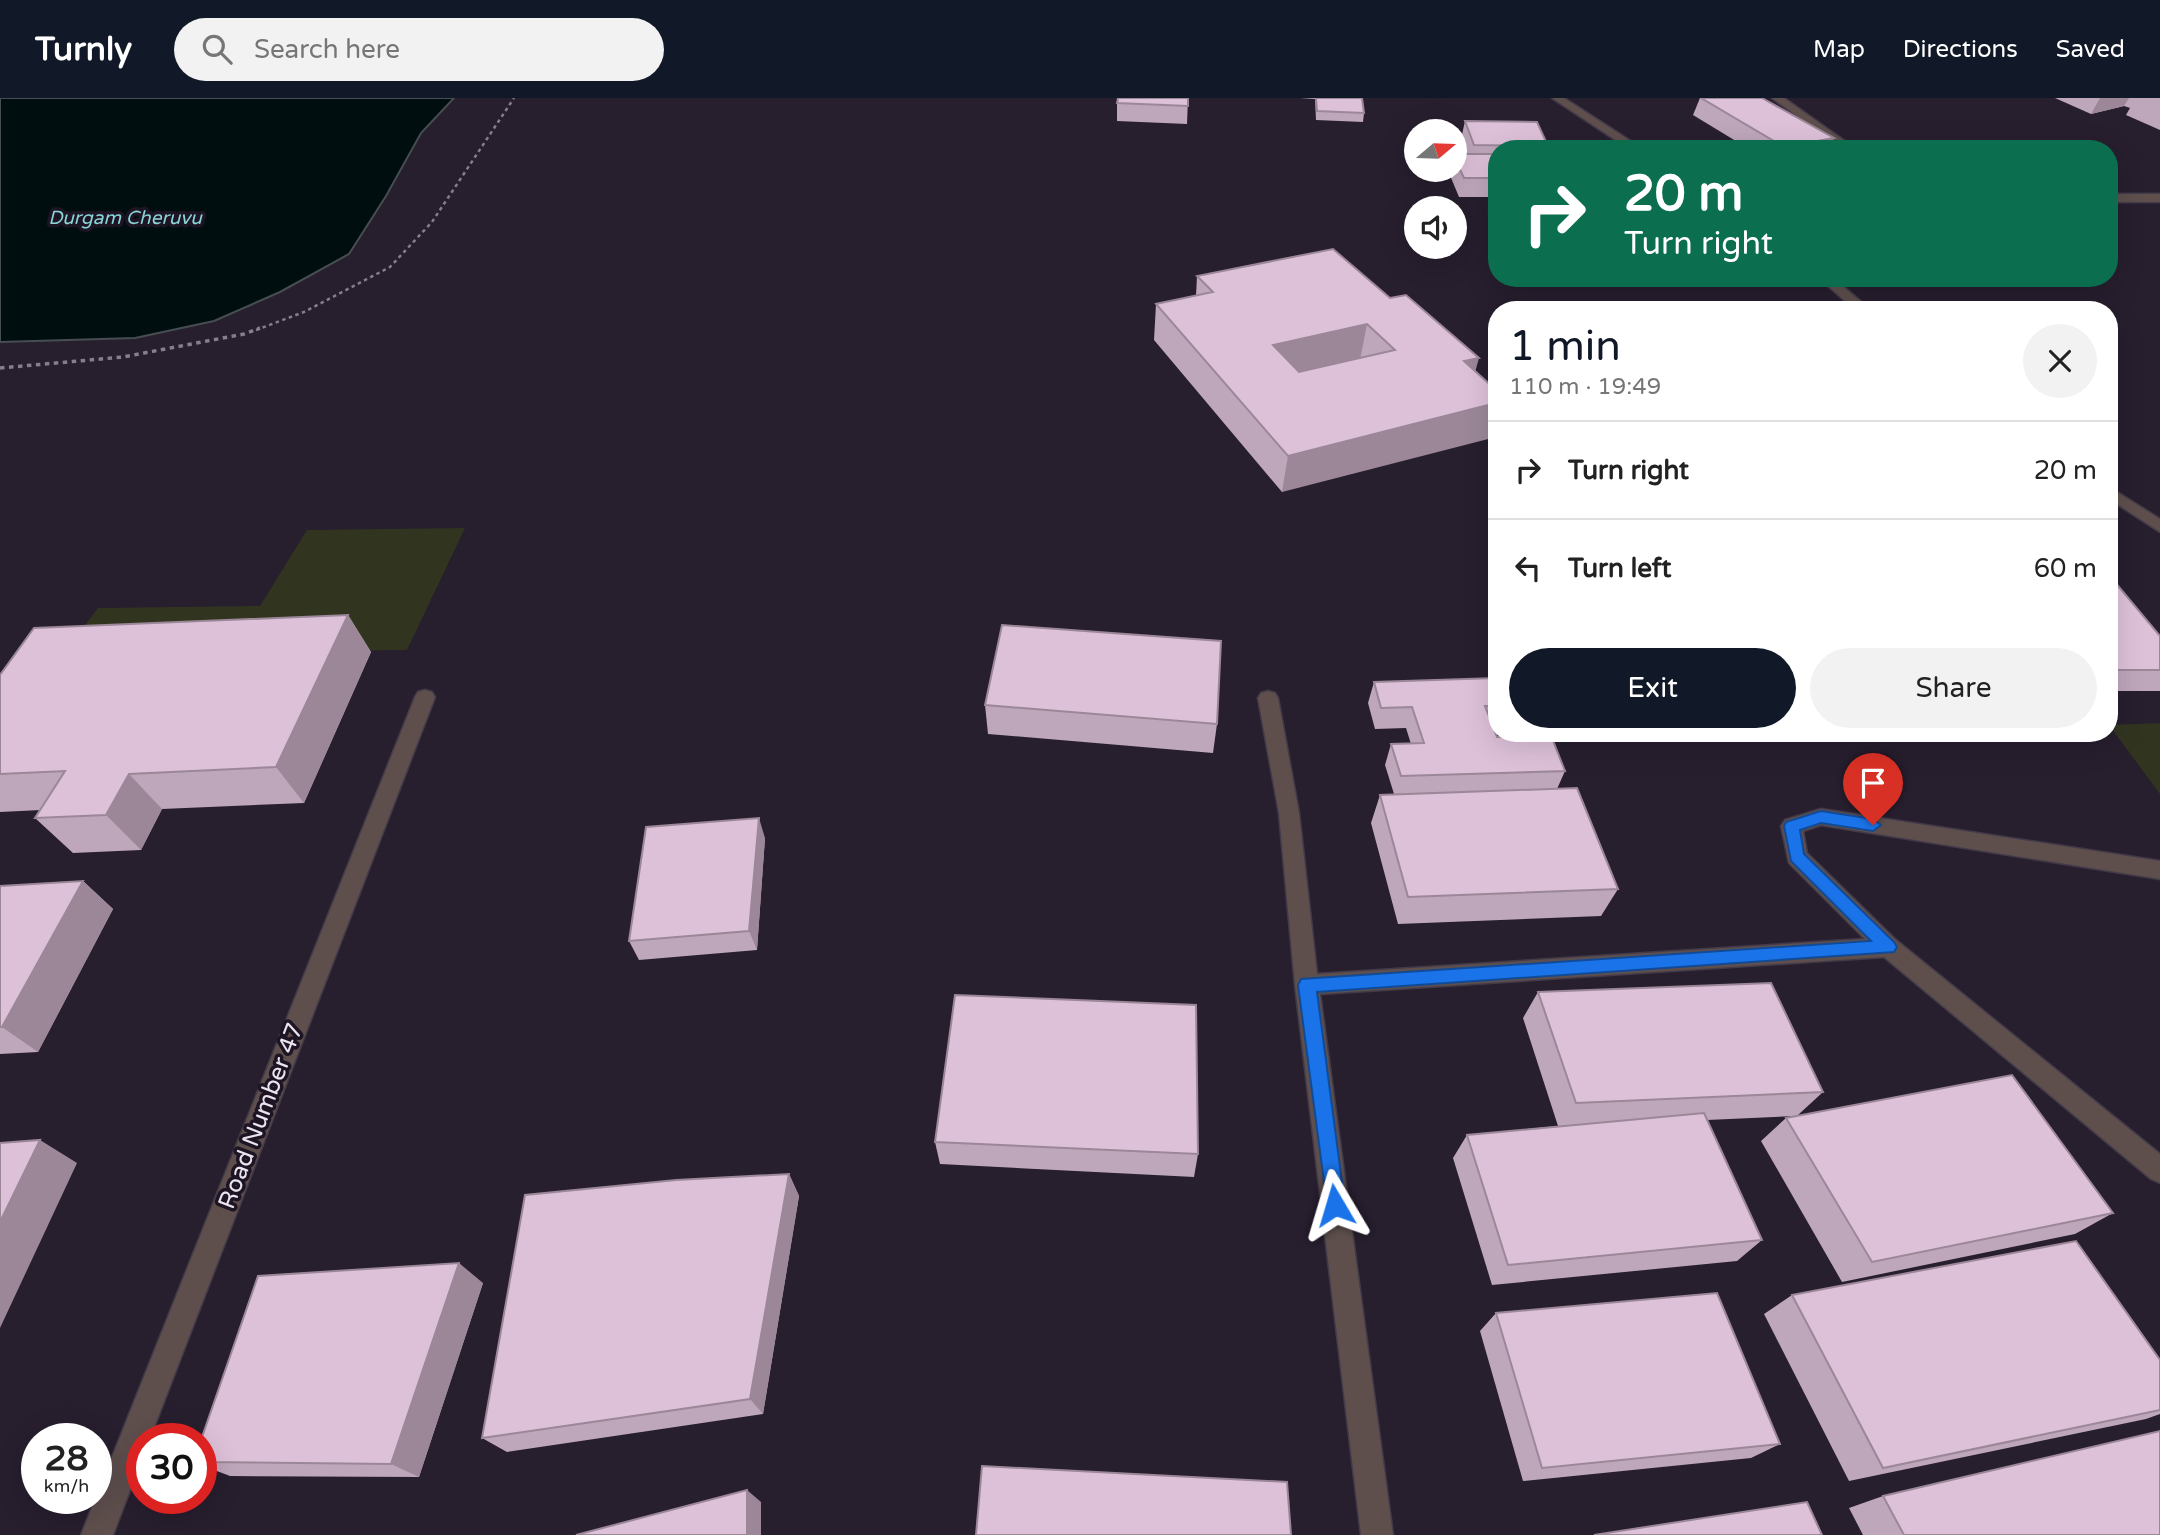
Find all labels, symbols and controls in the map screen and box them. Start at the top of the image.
search box [174,18,664,81]
text: Turnly [35,30,132,69]
icon: search [198,30,236,68]
text: Search here [254,34,400,65]
text: Map [1813,35,1865,64]
text: Directions [1903,35,2018,64]
text: Saved [2056,35,2125,64]
north arrow [1404,119,1466,182]
map controls [1404,119,1467,259]
text: 20 m [1624,165,1743,224]
icon: right [1509,168,1600,259]
button: sound [1404,196,1467,259]
water label: Durgam Cheruvu [48,207,203,229]
text: Turn right [1624,225,1773,263]
text: 1 min [1509,321,1621,372]
button: close [2023,324,2097,398]
text: 110 m · 19:49 [1509,373,1661,401]
icon: right [1509,451,1547,489]
text: Turn right [1568,455,1689,486]
text: 20 m [2034,455,2097,486]
icon: left [1509,549,1547,587]
text: Turn left [1568,553,1671,584]
text: 60 m [2034,553,2097,584]
button: Exit [1509,648,1796,728]
button: Share [1810,648,2097,728]
pin [1843,753,1903,825]
icon: arrive [1854,764,1892,802]
street label: Road Number 47 [212,1019,310,1213]
position arrow [1298,1168,1372,1242]
speed limit sign: 30 [126,1423,217,1514]
text: 28 [45,1438,88,1480]
text: km/h [44,1475,89,1497]

